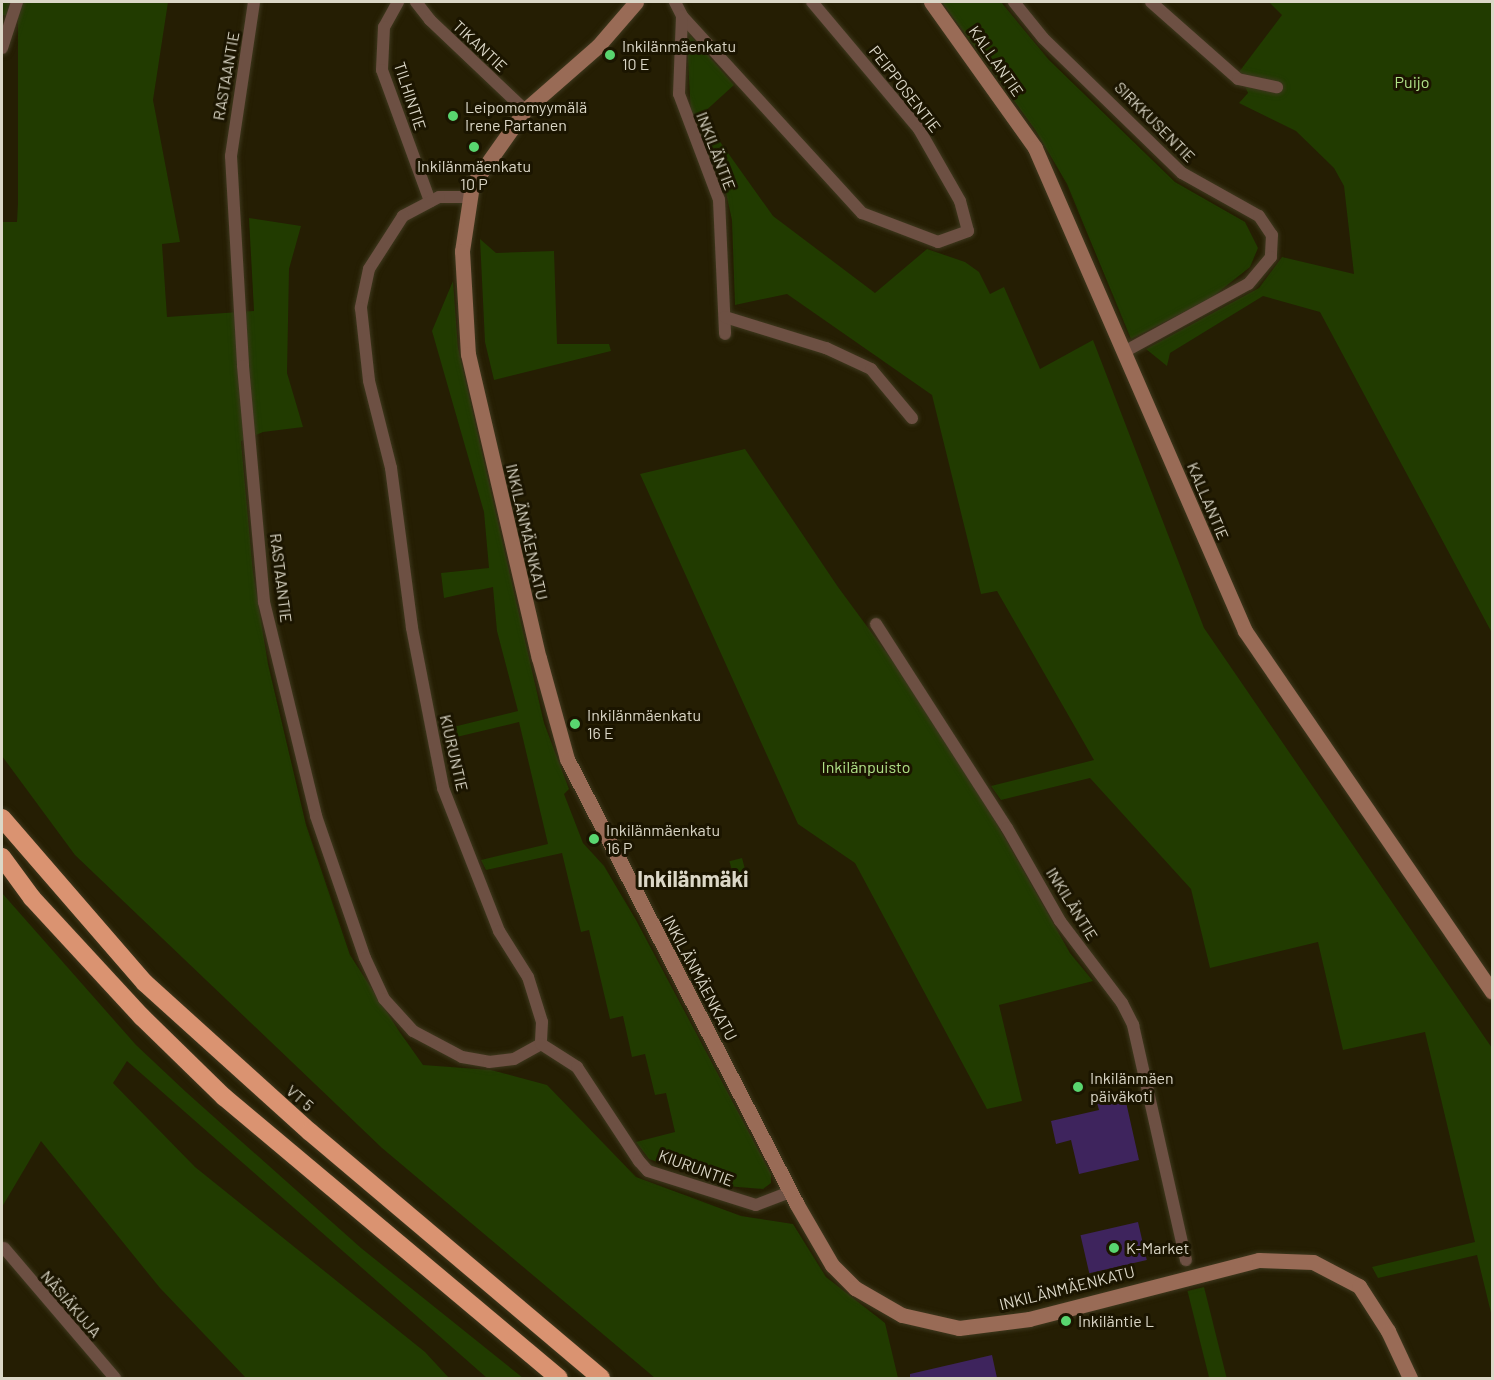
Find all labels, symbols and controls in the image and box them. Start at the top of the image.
street label: TIKANTIE [449,16,511,76]
street label: KALLANTIE [965,22,1027,100]
street label: RASTAANTIE [209,30,243,122]
place label: Inkilänmäenkatu 10 E [622,36,736,74]
street label: PEIPPOSENTIE [865,42,945,136]
marker: Inkilänmäenkatu 10 E [603,48,617,62]
street label: TILHINTIE [390,59,430,133]
park label: Puijo [1395,72,1429,92]
street label: SIRKKUSENTIE [1111,78,1199,166]
place label: Leipomomyymälä Irene Partanen [465,97,587,135]
marker: Leipomomyymälä Irene Partanen [446,109,460,123]
street label: INKILÄNTIE [692,109,740,193]
marker: Inkilänmäenkatu 10 P [467,140,481,154]
place label: Inkilänmäenkatu 10 P [417,156,531,194]
street label: KALLANTIE [1183,459,1233,543]
street label: INKILÄNMÄENKATU [502,462,552,602]
street label: RASTAANTIE [266,532,296,624]
place label: Inkilänmäenkatu 16 E [587,705,701,743]
street label: KIURUNTIE [436,713,472,793]
marker: Inkilänmäenkatu 16 E [568,717,582,731]
park label: Inkilänpuisto [822,757,910,777]
place label: Inkilänmäenkatu 16 P [606,820,720,858]
marker: Inkilänmäenkatu 16 P [587,832,601,846]
street label: INKILÄNTIE [1042,864,1102,944]
district label: Inkilänmäki [637,866,749,892]
street label: INKILÄNMÄENKATU [659,912,741,1044]
place label: Inkilänmäen päiväkoti [1090,1068,1174,1106]
marker: Inkilänmäen päiväkoti [1071,1080,1085,1094]
street label: VT 5 [282,1081,318,1115]
street label: KIURUNTIE [656,1146,736,1190]
place label: K-Market [1126,1238,1189,1258]
marker: K-Market [1107,1241,1121,1255]
street label: INKILÄNMÄENKATU [997,1262,1137,1314]
street label: NÄSIÄKUJA [37,1267,105,1341]
place label: Inkiläntie L [1078,1311,1154,1331]
marker: Inkiläntie L [1059,1314,1073,1328]

